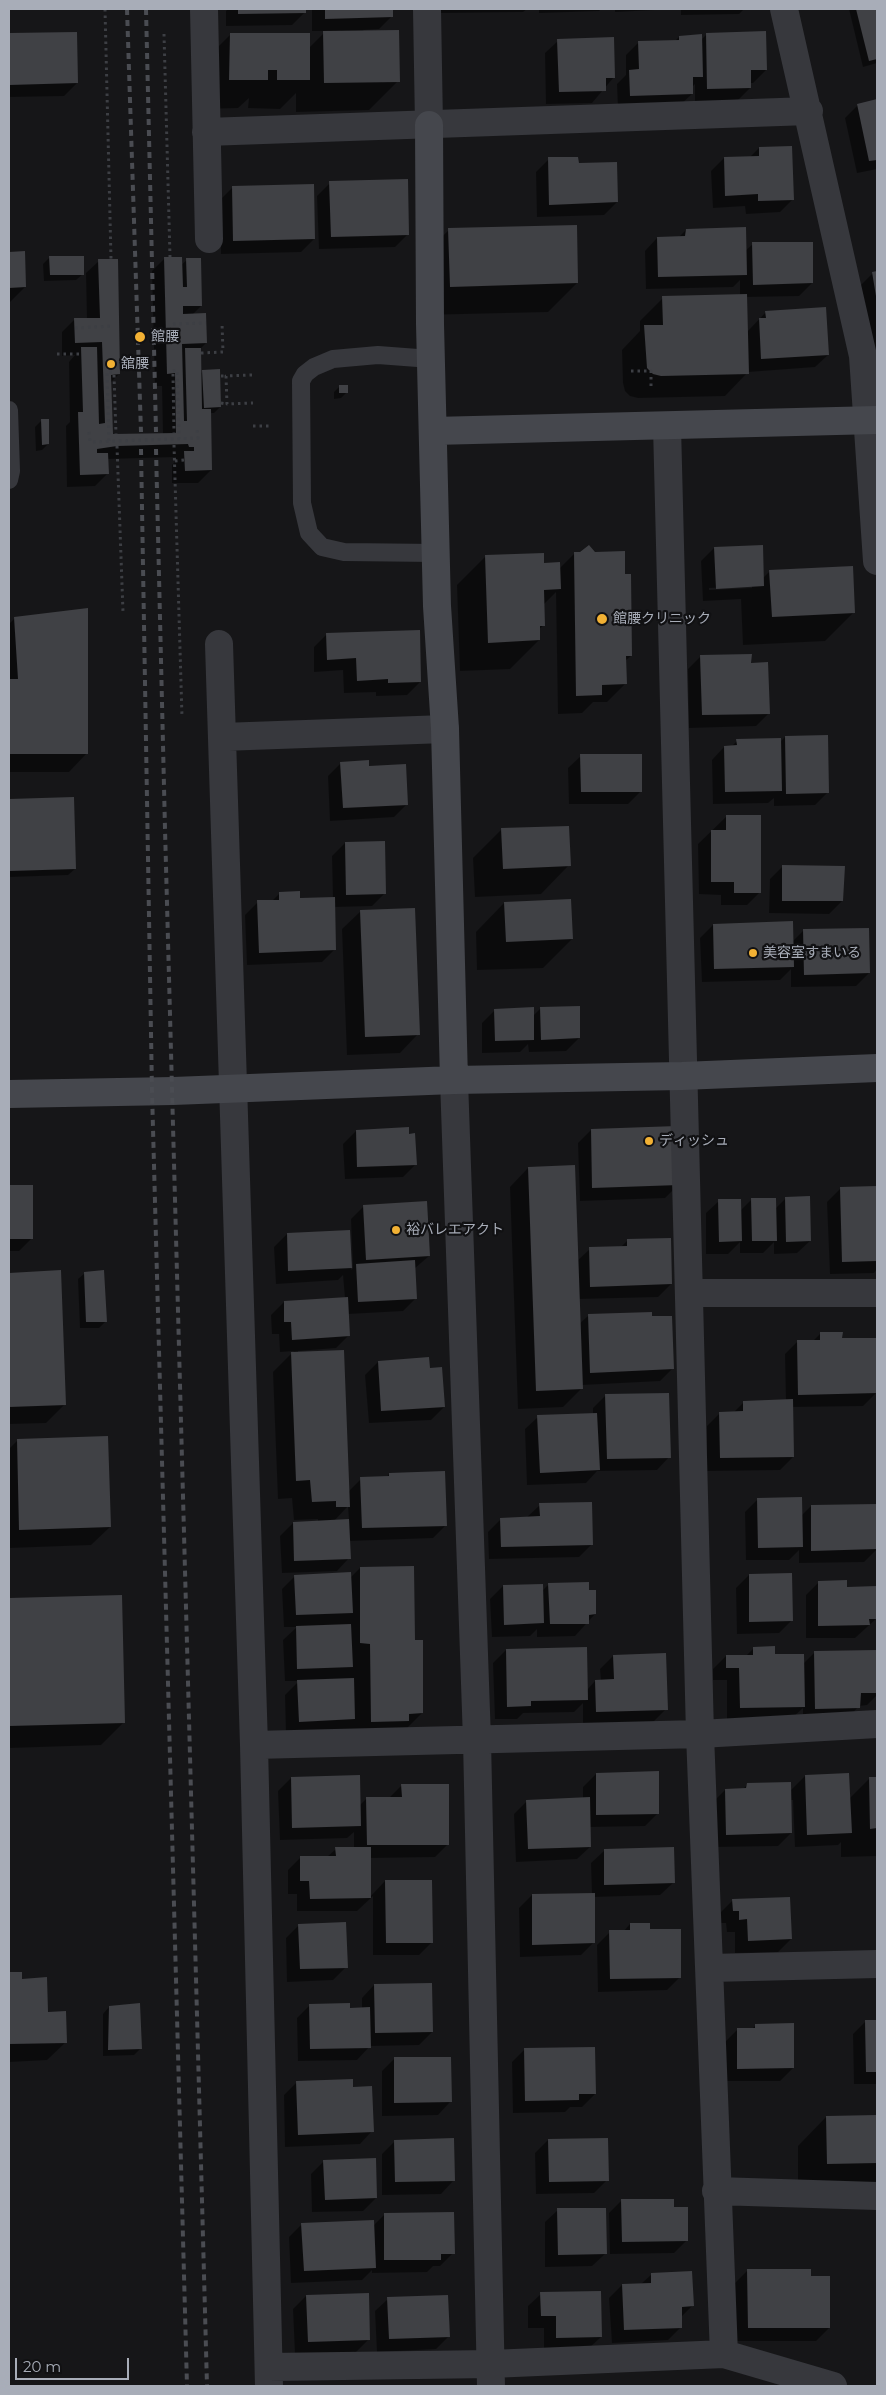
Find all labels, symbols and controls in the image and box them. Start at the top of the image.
place label: 館腰 [151,329,179,345]
marker: 館腰 [133,330,147,344]
place label: 舘腰 [121,356,149,372]
marker: 舘腰 [105,358,117,370]
place label: 館腰クリニック [613,611,711,627]
marker: 館腰クリニック [595,612,609,626]
place label: 美容室すまいる [763,945,861,961]
marker: 美容室すまいる [747,947,759,959]
place label: ディッシュ [659,1133,729,1149]
marker: ディッシュ [643,1135,655,1147]
place label: 裕バレエアクト [406,1222,504,1238]
marker: 裕バレエアクト [390,1224,402,1236]
scale bar [18,2348,131,2380]
text: 20 m [23,2357,61,2376]

